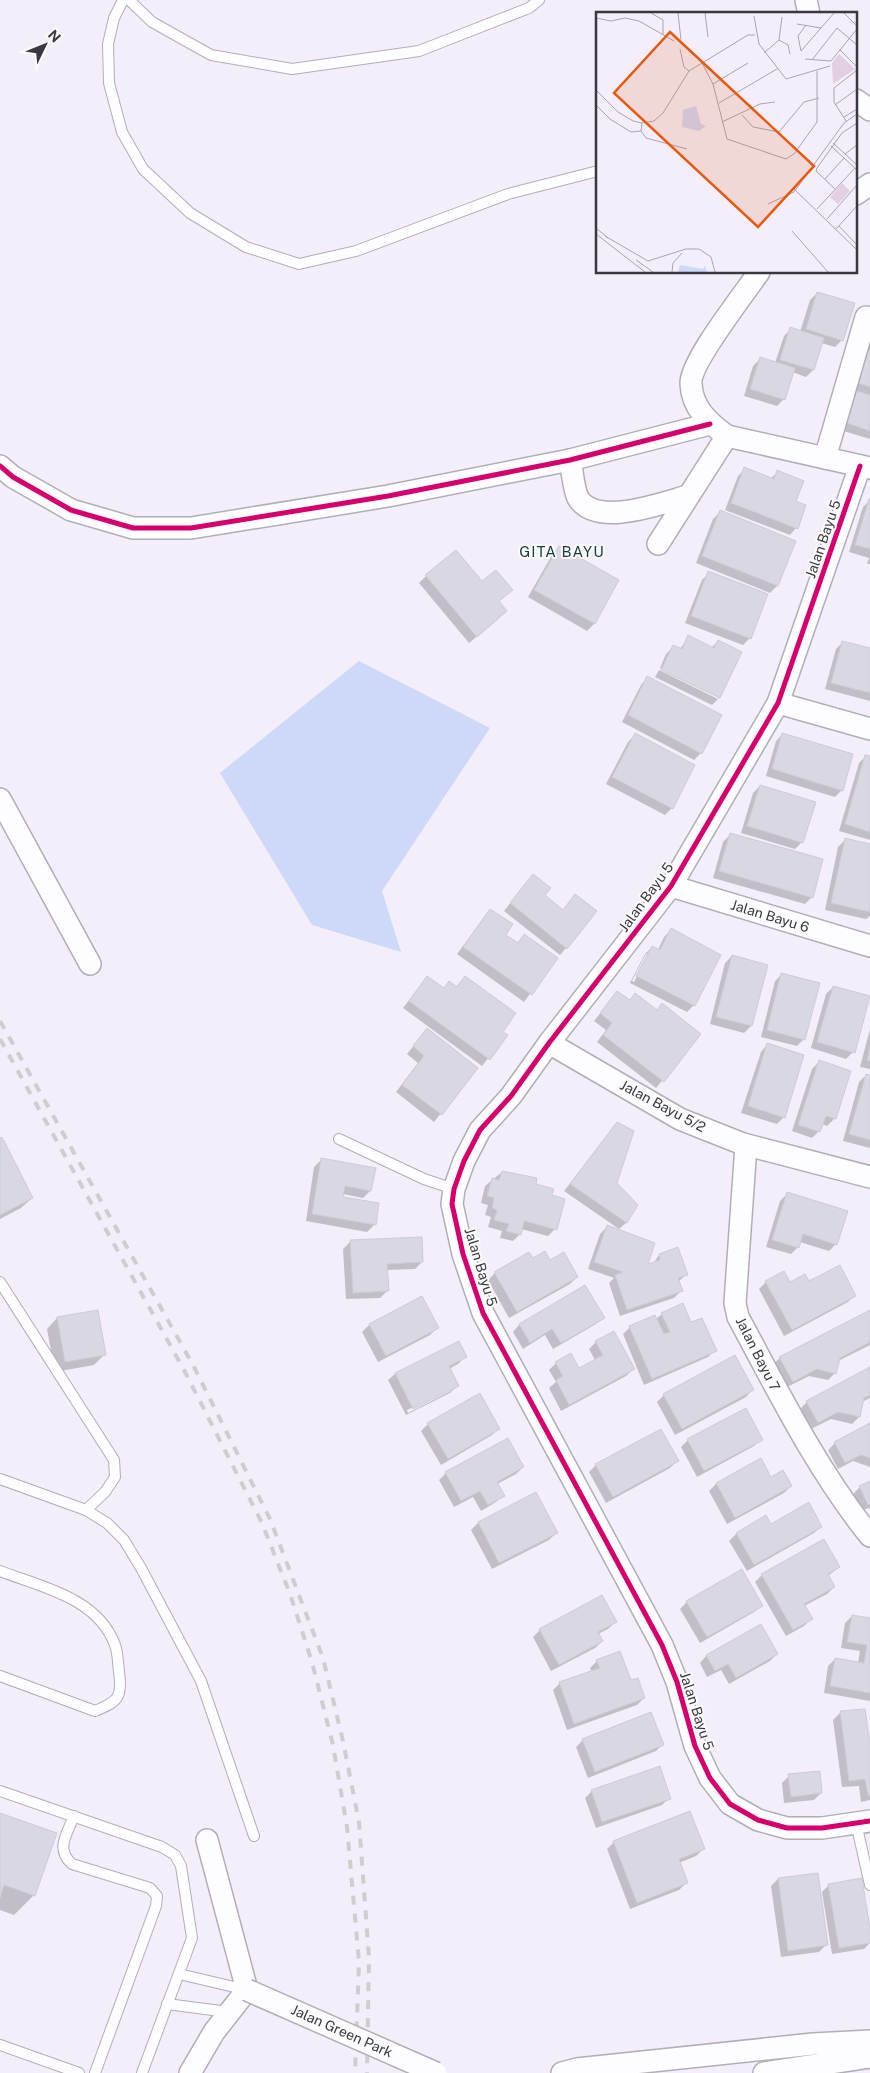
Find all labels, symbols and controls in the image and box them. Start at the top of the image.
inset map [596,12,858,274]
north arrow [20,20,70,70]
text: N [45,27,64,46]
street label: Jalan Bayu 5 [802,498,844,580]
district label: GITA BAYU [519,543,605,560]
street label: Jalan Bayu 5 [616,859,676,935]
street label: Jalan Bayu 6 [729,896,811,936]
street label: Jalan Bayu 5/2 [617,1077,709,1135]
street label: Jalan Bayu 5 [461,1226,501,1308]
street label: Jalan Bayu 7 [733,1314,783,1394]
street label: Jalan Bayu 5 [677,1670,717,1752]
street label: Jalan Green Park [289,2001,395,2061]

